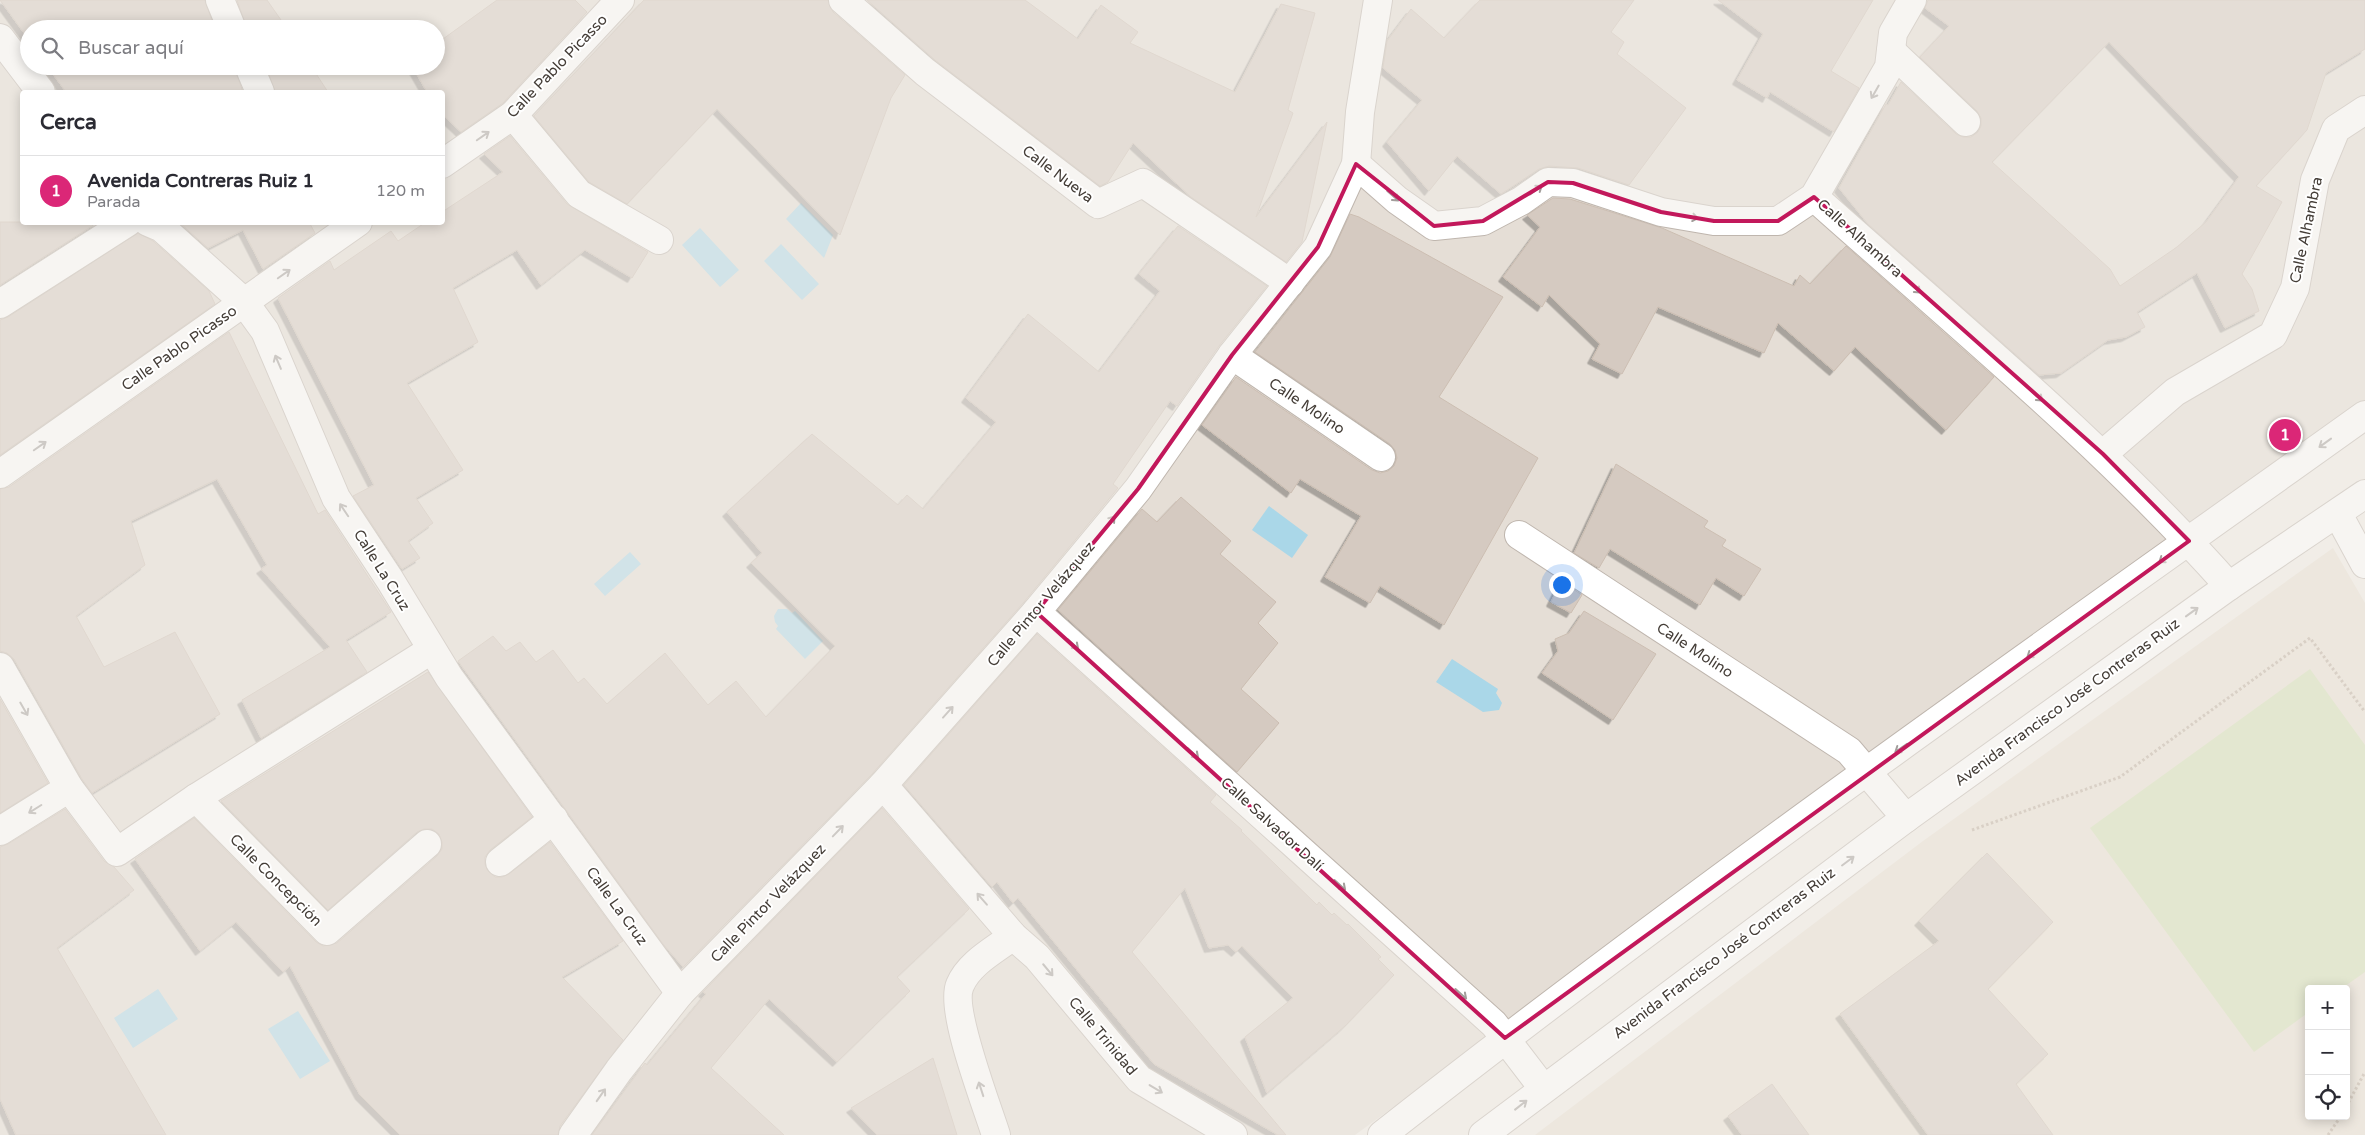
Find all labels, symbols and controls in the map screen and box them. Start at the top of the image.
street label: Calle Pablo Picasso [503,11,611,121]
search box [20,20,445,75]
icon: search [38,34,66,62]
text: Buscar aquí [78,37,184,59]
one-way arrow [1869,84,1879,98]
text: Cerca [40,110,97,135]
one-way arrow [475,131,489,141]
street label: Calle Nueva [1019,141,1097,207]
text: Avenida Contreras Ruiz 1 [87,170,314,192]
street label: Calle Alhambra [2286,175,2326,285]
text: 1 [51,181,61,201]
text: 120 m [376,181,425,201]
one-way arrow [1529,185,1543,195]
one-way arrow [1386,190,1399,202]
text: Parada [87,192,141,212]
street label: Calle Alhambra [1814,195,1906,281]
one-way arrow [1683,212,1699,222]
one-way arrow [276,269,290,279]
one-way arrow [1909,282,1922,293]
street label: Calle Pablo Picasso [118,301,240,395]
one-way arrow [273,355,283,370]
street label: Calle Molino [1266,374,1348,438]
one-way arrow [2030,390,2043,401]
pin: 1 [2269,416,2301,454]
one-way arrow [2318,438,2332,448]
one-way arrow [33,441,47,451]
one-way arrow [339,503,349,517]
one-way arrow [1105,515,1116,528]
street label: Calle La Cruz [350,526,414,614]
street label: Calle Pintor Velázquez [983,538,1099,670]
one-way arrow [2159,553,2172,564]
your location [1549,572,1575,598]
one-way arrow [2185,607,2199,617]
street label: Avenida Francisco José Contreras Ruiz [1951,614,2183,790]
street label: Calle Molino [1653,619,1737,681]
one-way arrow [1066,639,1079,650]
one-way arrow [2026,648,2040,658]
one-way arrow [20,701,29,716]
one-way arrow [942,705,954,718]
one-way arrow [1894,743,1908,753]
one-way arrow [1187,747,1200,759]
street label: Calle Salvador Dalí [1217,773,1327,875]
one-way arrow [28,805,42,815]
one-way arrow [832,825,844,838]
street label: Calle Concepción [226,830,326,930]
street label: Calle Pintor Velázquez [707,840,829,966]
one-way arrow [1841,856,1855,866]
street label: Calle La Cruz [583,863,651,949]
street label: Avenida Francisco José Contreras Ruiz [1609,863,1839,1043]
one-way arrow [1333,880,1346,891]
one-way arrow [976,892,988,905]
one-way arrow [1042,964,1053,977]
map controls [2305,985,2350,1120]
button: + [2305,985,2350,1030]
one-way arrow [1454,988,1467,1000]
street label: Calle Trinidad [1065,993,1141,1079]
button: − [2305,1030,2350,1075]
button: locate [2305,1075,2350,1120]
one-way arrow [976,1081,986,1097]
one-way arrow [1149,1085,1163,1095]
one-way arrow [596,1088,606,1102]
one-way arrow [1514,1100,1527,1111]

